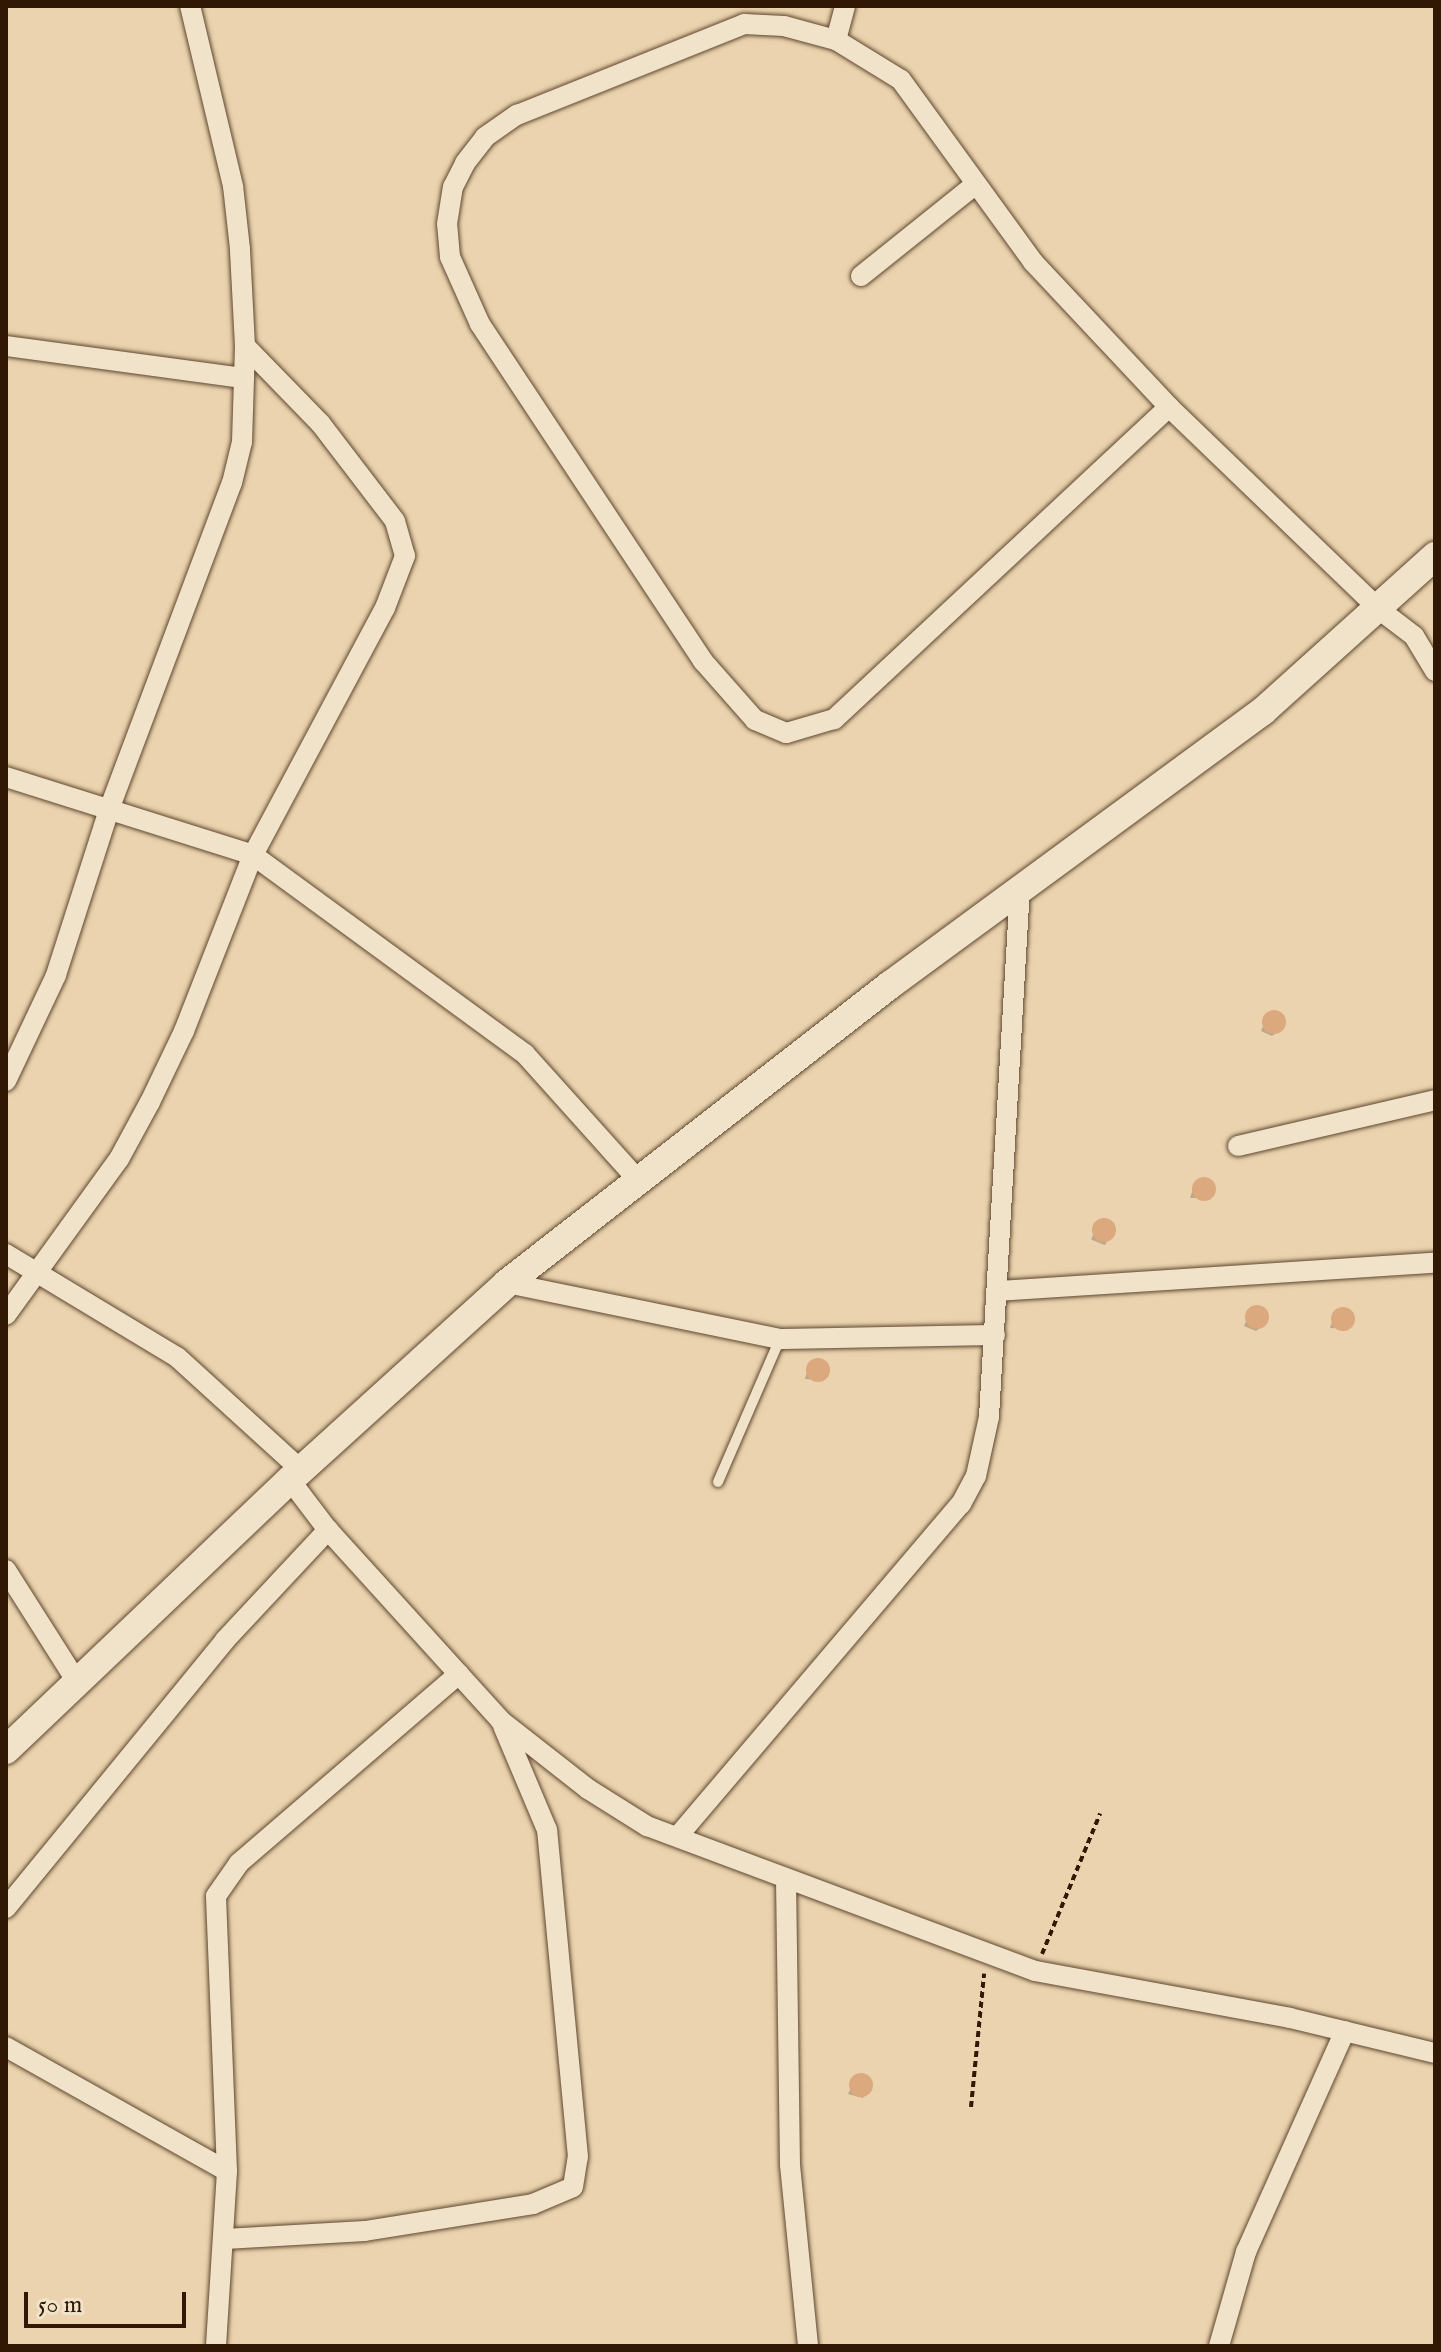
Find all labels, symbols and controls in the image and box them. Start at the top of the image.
scale bar [28,2276,190,2326]
text: 50 m [38,2290,82,2321]

